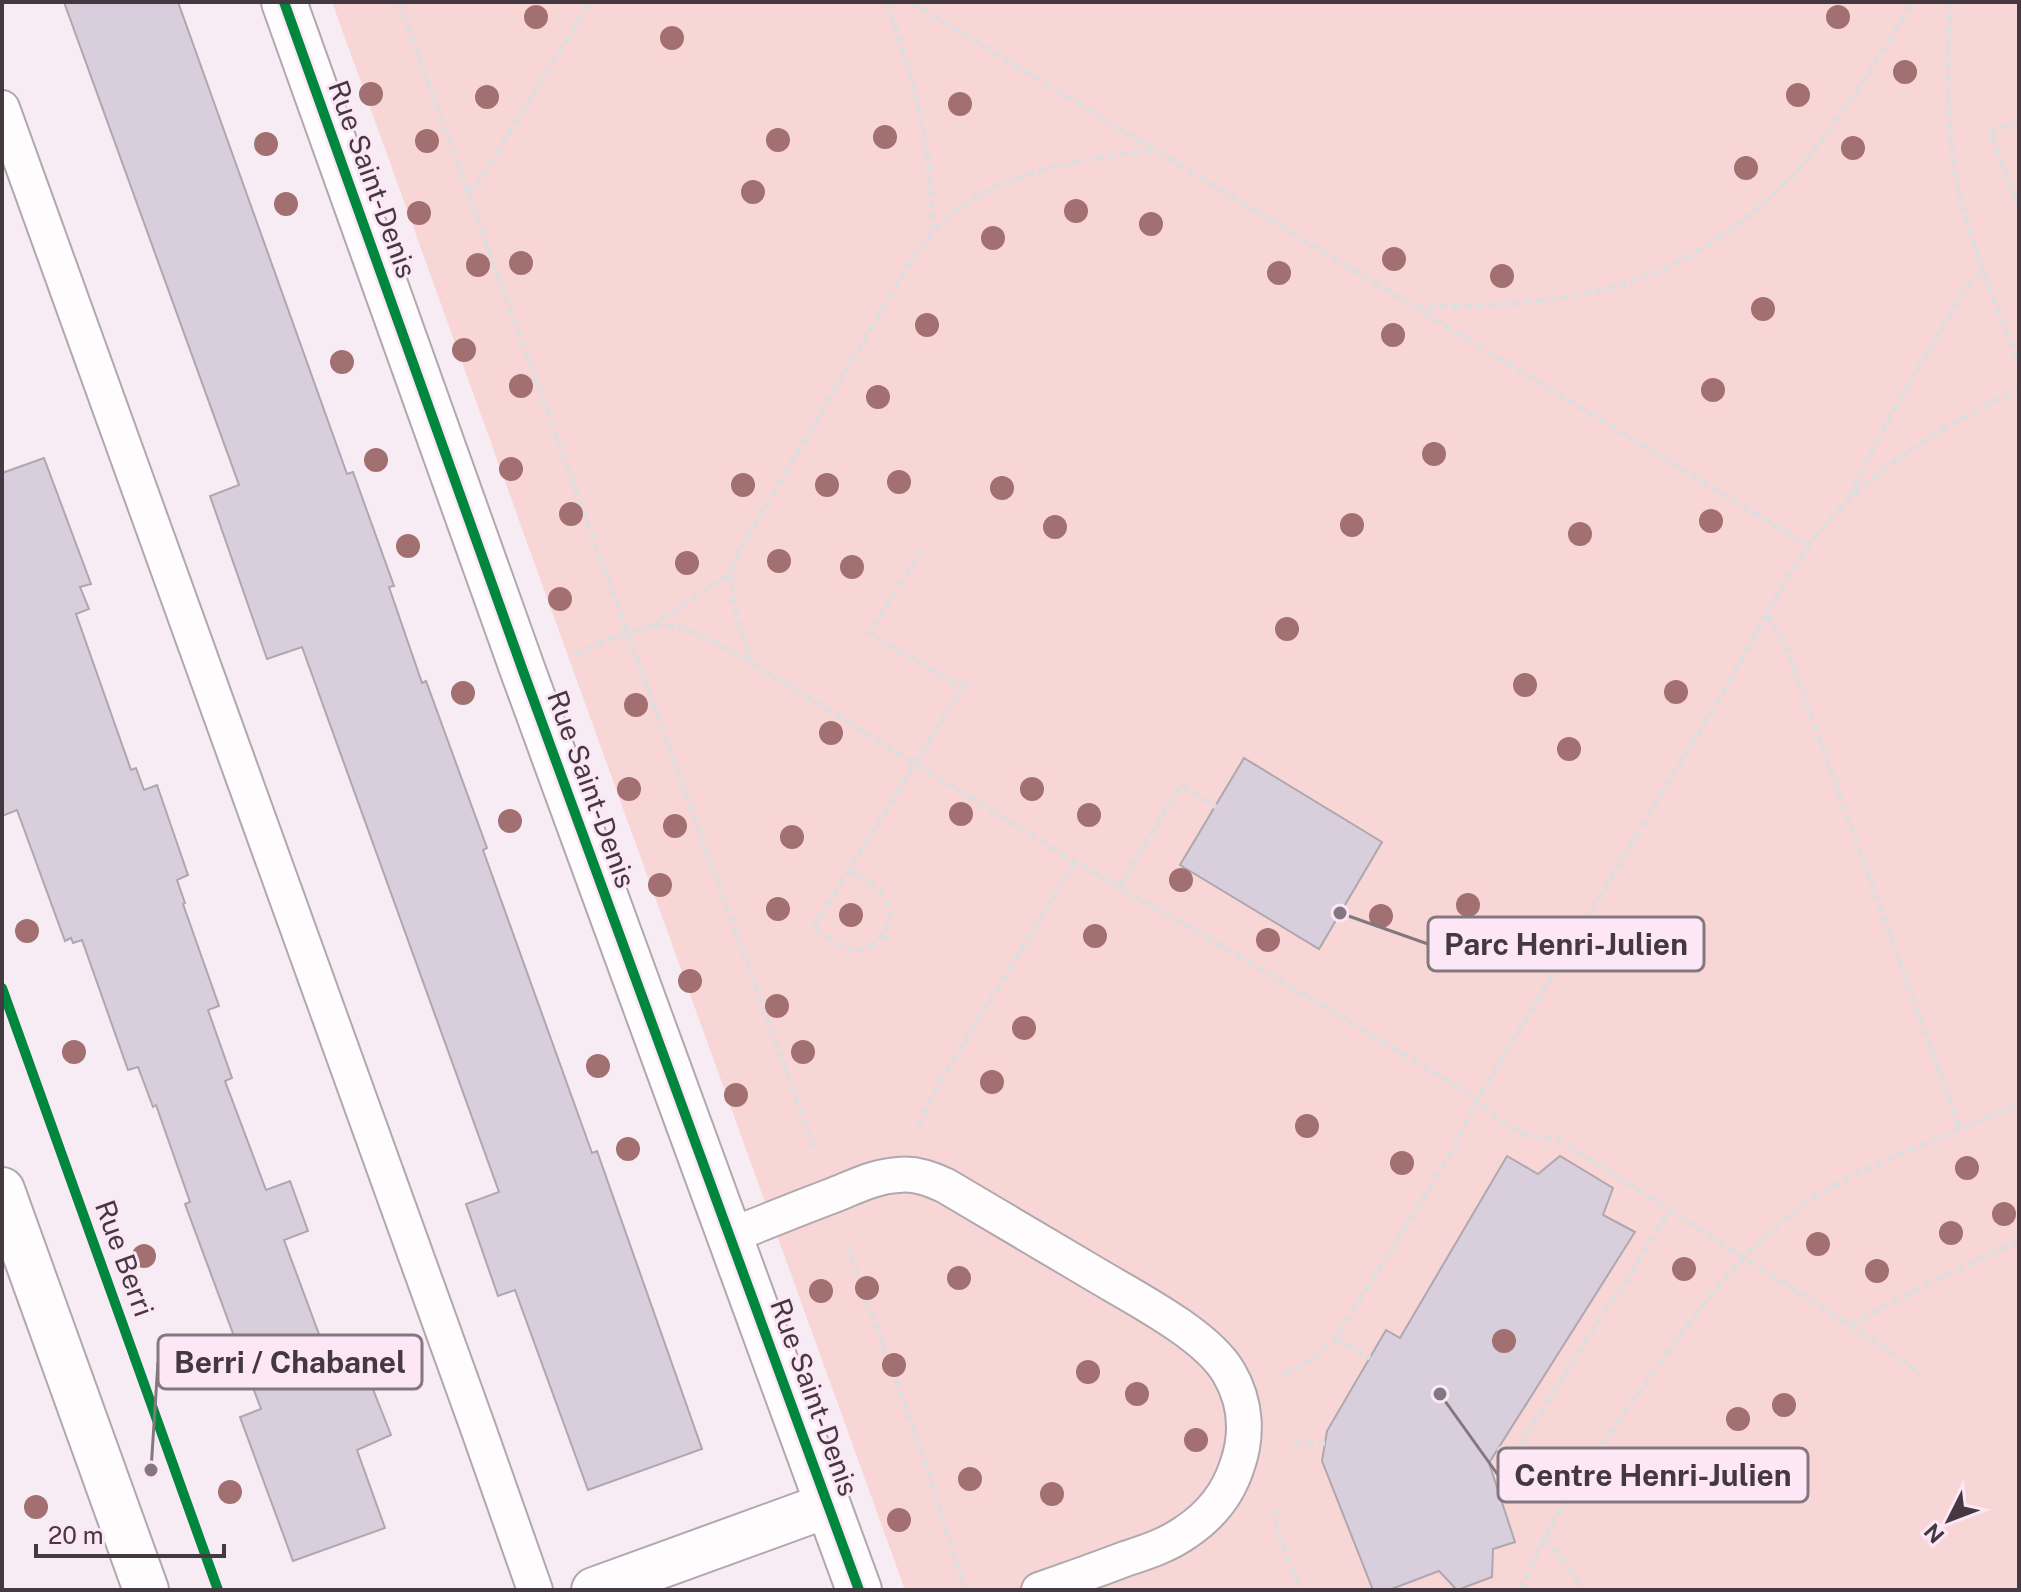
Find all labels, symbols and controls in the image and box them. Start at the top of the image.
street label: Rue Saint-Denis [322,76,424,282]
street label: Rue Saint-Denis [541,686,643,892]
callout: Parc Henri-Julien [1428,917,1704,971]
text: Parc Henri-Julien [1444,926,1688,962]
street label: Rue Berri [89,1195,161,1321]
street label: Rue Saint-Denis [764,1294,866,1500]
callout: Berri / Chabanel [158,1335,422,1389]
text: Berri / Chabanel [174,1344,406,1380]
callout: Centre Henri-Julien [1498,1448,1808,1502]
text: Centre Henri-Julien [1514,1457,1792,1493]
north arrow [1909,1480,1989,1560]
scale bar [36,1508,224,1558]
text: N [1919,1518,1950,1548]
text: 20 m [48,1521,104,1549]

